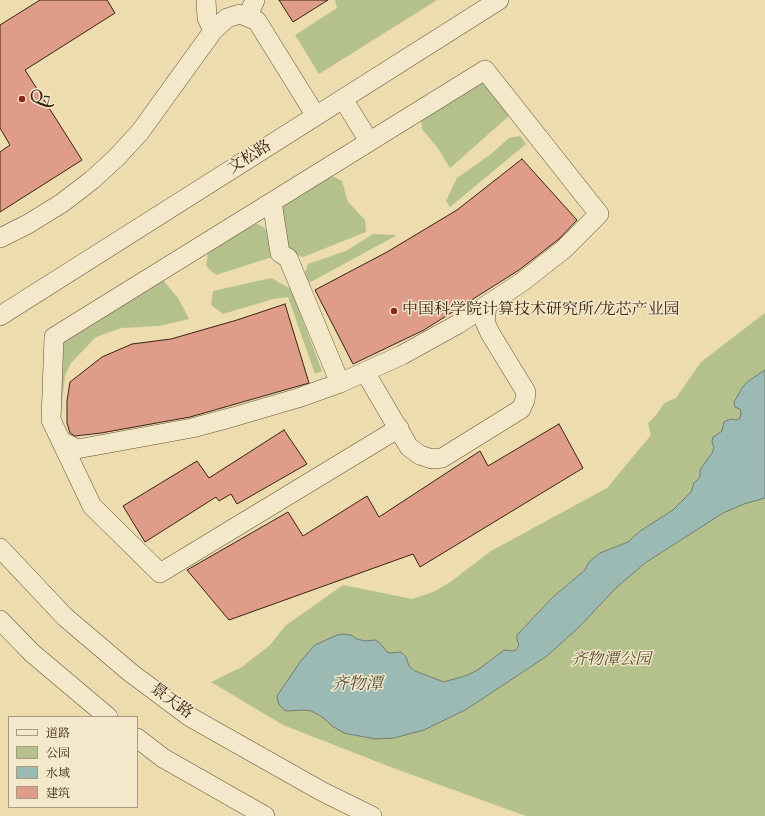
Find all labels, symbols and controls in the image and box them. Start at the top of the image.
place label: Q7 [30,89,51,109]
marker: Q7 [17,94,27,104]
street label: 文松路 [225,137,275,179]
place label: 中国科学院计算技术研究所/龙芯产业园 [402,301,679,321]
marker: 中国科学院计算技术研究所/龙芯产业园 [389,306,399,316]
park label: 齐物潭公园 [571,651,651,671]
water label: 齐物潭 [332,676,382,696]
street label: 景天路 [146,680,196,724]
legend [8,716,138,808]
text: 道路 [46,726,70,741]
text: 公园 [46,746,70,761]
text: 水域 [46,766,70,781]
text: 建筑 [46,786,70,801]

